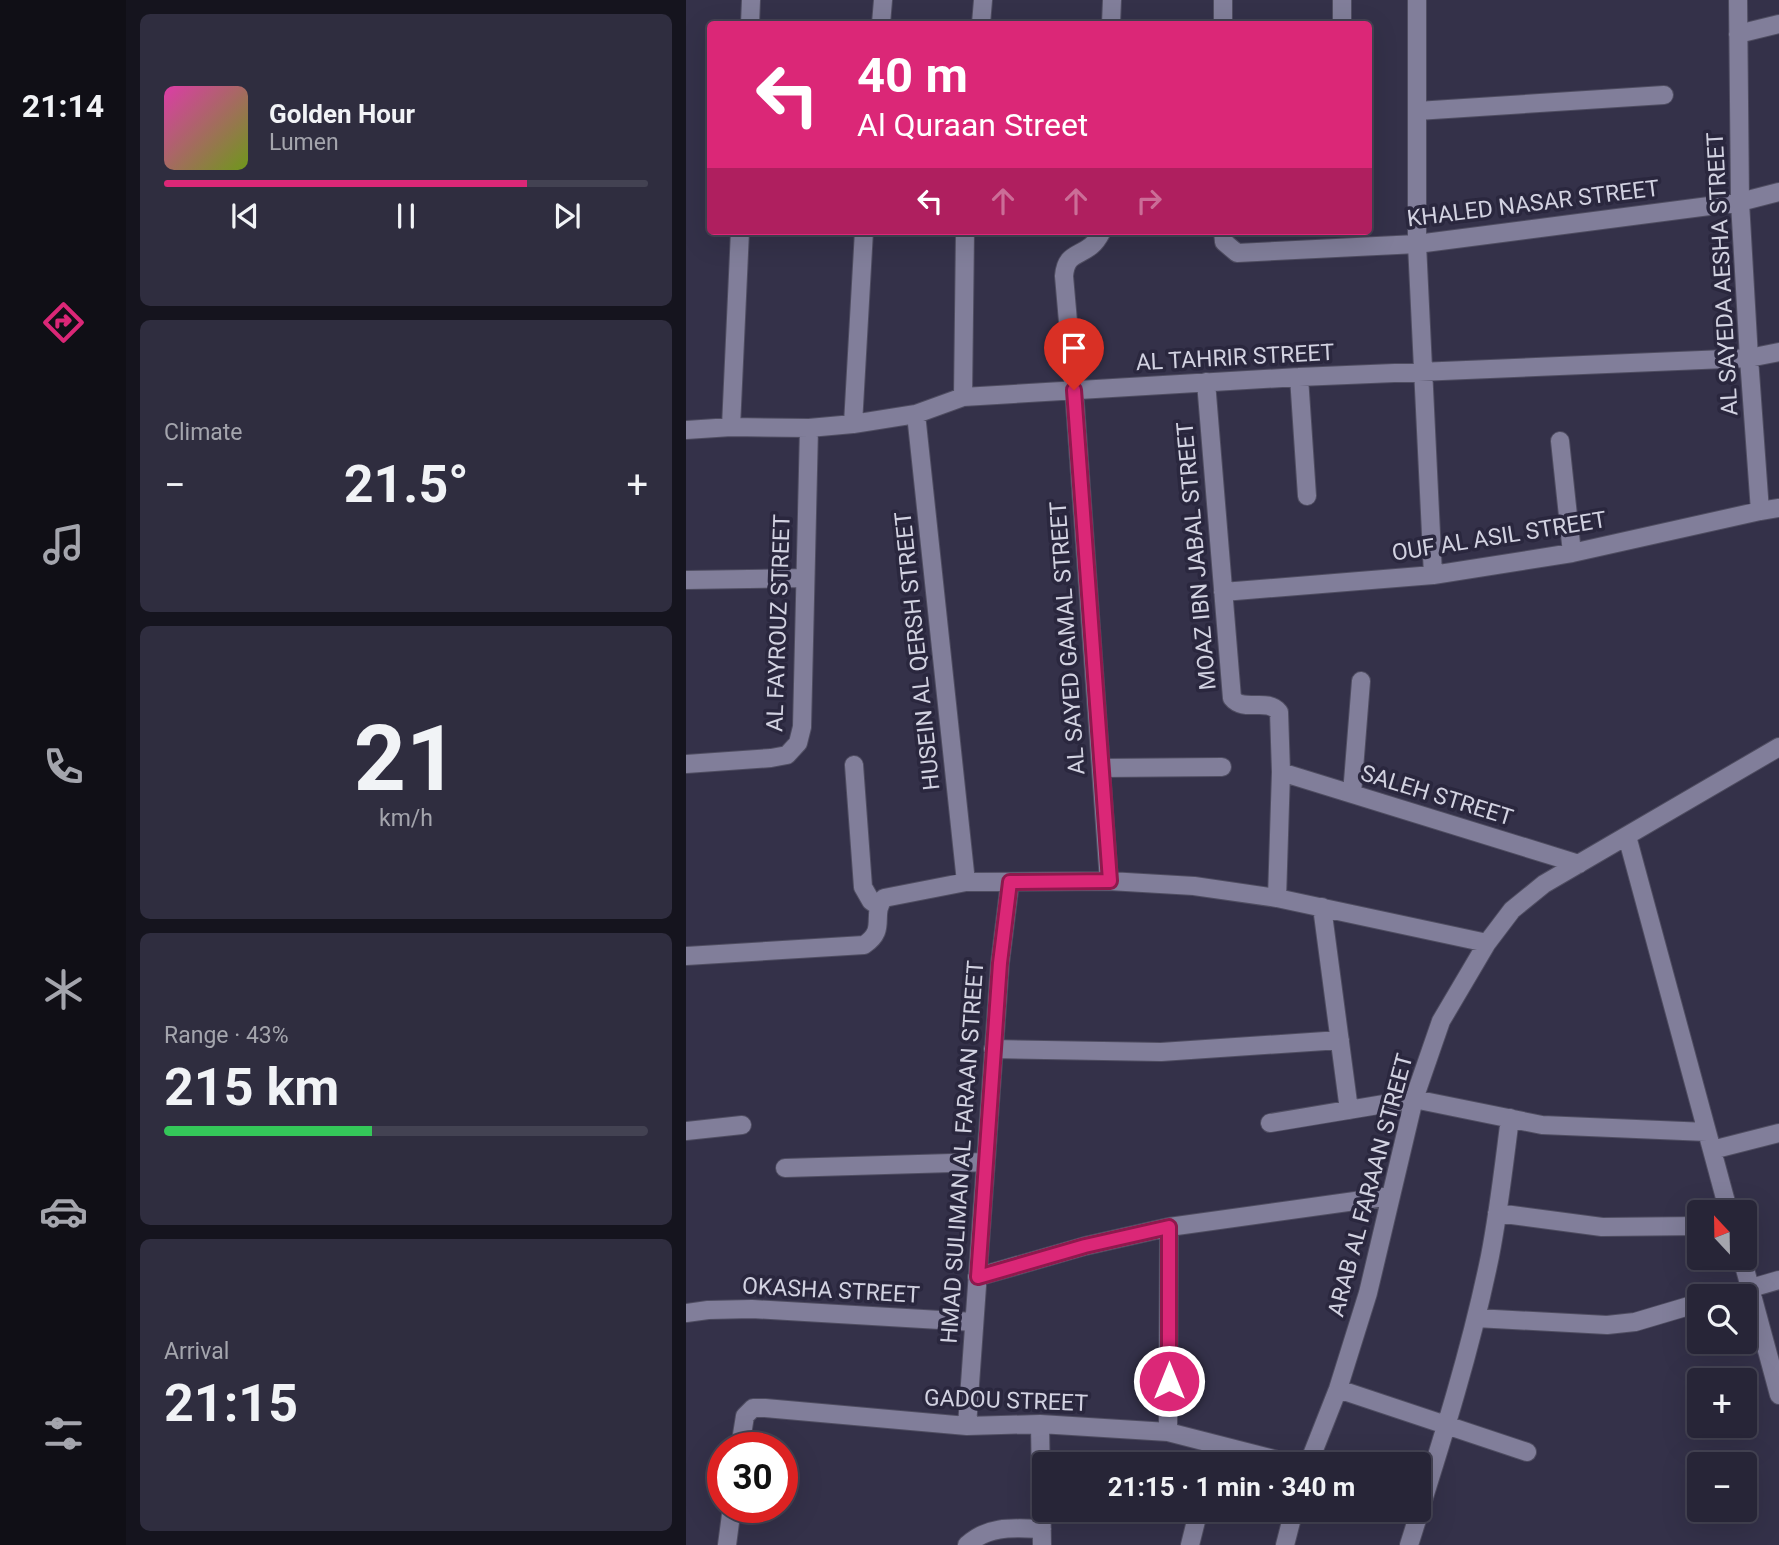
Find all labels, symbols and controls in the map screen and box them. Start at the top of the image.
text: 40 m [857,47,968,104]
icon: left [742,49,833,140]
text: 21:14 [22,87,104,125]
text: Golden Hour [269,99,415,129]
text: Al Quraan Street [857,106,1088,144]
text: Lumen [269,129,339,156]
street label: AL SAYEDA AESHA STREET [1702,131,1743,416]
street label: KHALED NASAR STREET [1405,175,1661,232]
icon: left [911,182,949,220]
icon: ahead [984,182,1022,220]
icon: ahead [1057,182,1095,220]
icon: right [1130,182,1168,220]
icon: previous [226,197,264,235]
icon: pause [387,197,425,235]
icon: next [548,197,586,235]
icon: directions [39,298,88,347]
pin [1044,318,1104,390]
icon: arrive [1055,329,1093,367]
street label: AL TAHRIR STREET [1135,339,1335,376]
text: Climate [164,419,243,446]
street label: MOAZ IBN JABAL STREET [1171,420,1222,691]
text: 21.5° [344,454,469,515]
text: − [164,463,186,507]
text: + [626,463,648,507]
street label: AL SAYED GAMAL STREET [1044,500,1091,776]
street label: OUF AL ASIL STREET [1390,506,1609,567]
street label: HUSEIN AL QERSH STREET [889,510,946,792]
street label: AL FAYROUZ STREET [761,513,796,732]
icon: music [39,520,88,569]
text: 21 [354,706,458,812]
icon: phone [39,742,88,791]
street label: SALEH STREET [1357,759,1517,832]
text: km/h [379,805,433,832]
street label: HMAD SULIMAN AL FARAAN STREET [936,959,989,1344]
icon: climate [39,965,88,1014]
text: Range · 43% [164,1022,289,1049]
street label: ARAB AL FARAAN STREET [1322,1050,1419,1320]
text: 215 km [164,1057,339,1118]
icon: car [39,1187,88,1236]
north arrow [1687,1200,1757,1270]
map controls [1687,1200,1757,1522]
street label: OKASHA STREET [741,1272,921,1309]
button: search [1687,1284,1757,1354]
text: Arrival [164,1338,229,1365]
position arrow [1132,1344,1206,1418]
button: + [1687,1368,1757,1438]
text: 21:15 [164,1373,298,1434]
street label: GADOU STREET [924,1384,1089,1417]
icon: filters [39,1409,88,1458]
speed limit sign: 30 [707,1432,798,1523]
button: − [1687,1452,1757,1522]
text: 21:15 · 1 min · 340 m [1108,1472,1355,1502]

